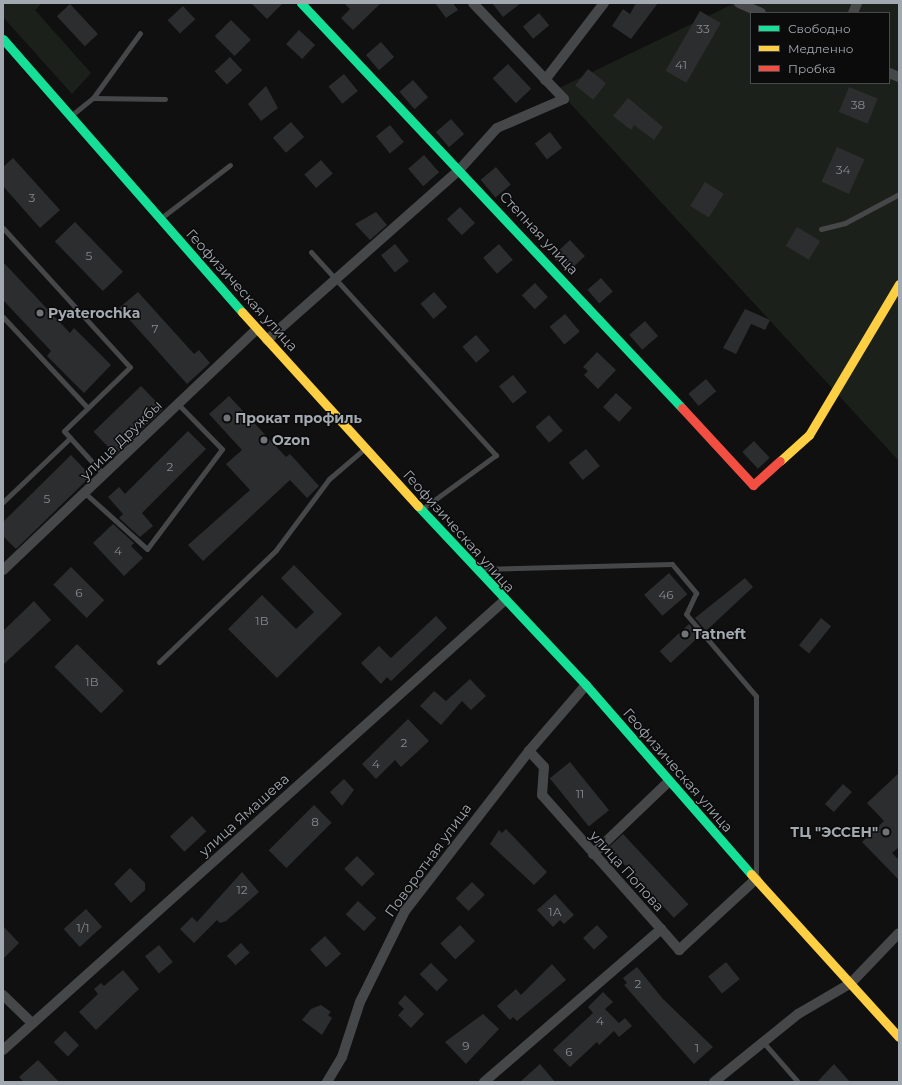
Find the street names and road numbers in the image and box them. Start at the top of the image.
street label: Степная улица [496,188,582,278]
street label: Геофизическая улица [183,225,301,355]
street label: улица Дружбы [77,397,165,483]
street label: Геофизическая улица [400,466,518,596]
street label: Геофизическая улица [620,705,736,835]
street label: улица Ямашева [196,770,292,860]
street label: Поворотная улица [381,800,475,920]
street label: улица Попова [586,827,668,915]

